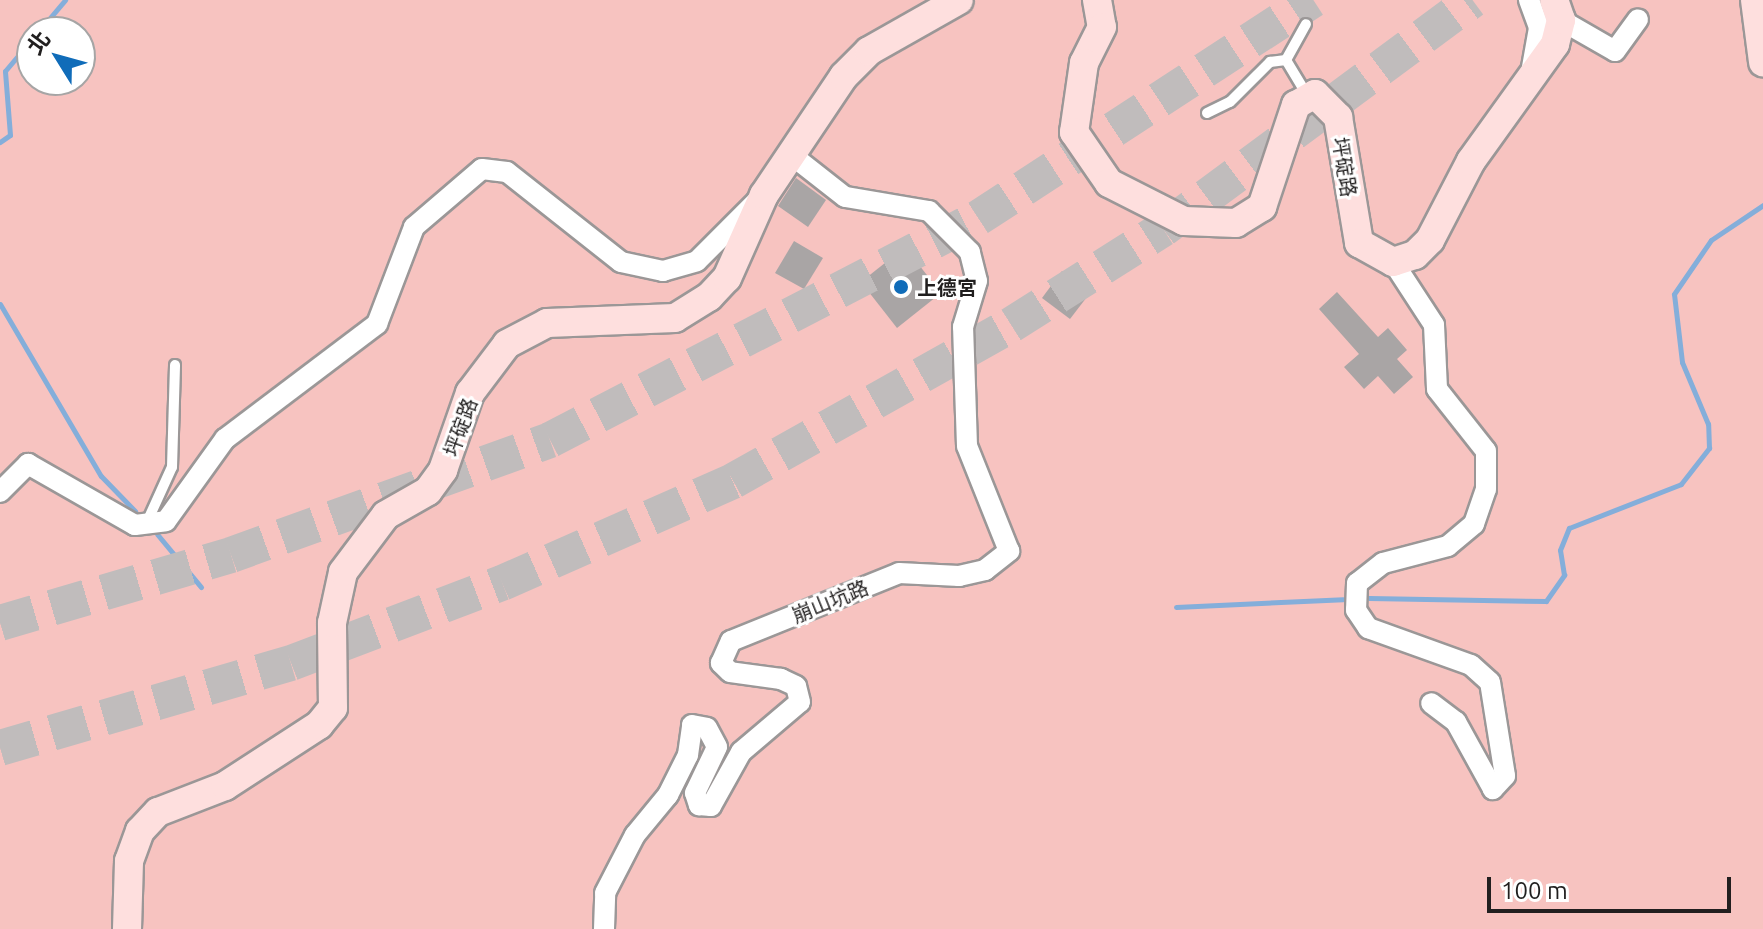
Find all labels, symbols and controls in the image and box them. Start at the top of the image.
north arrow [16,16,96,96]
text: 北 [21,26,55,59]
street label: 坪碇路 [1328,135,1362,199]
place label: 上德宮 [917,275,977,299]
marker: 上德宮 [892,278,910,296]
street label: 坪碇路 [438,395,482,459]
street label: 崩山坑路 [788,575,872,627]
scale bar [1491,861,1735,911]
text: 100 m [1501,877,1568,904]

